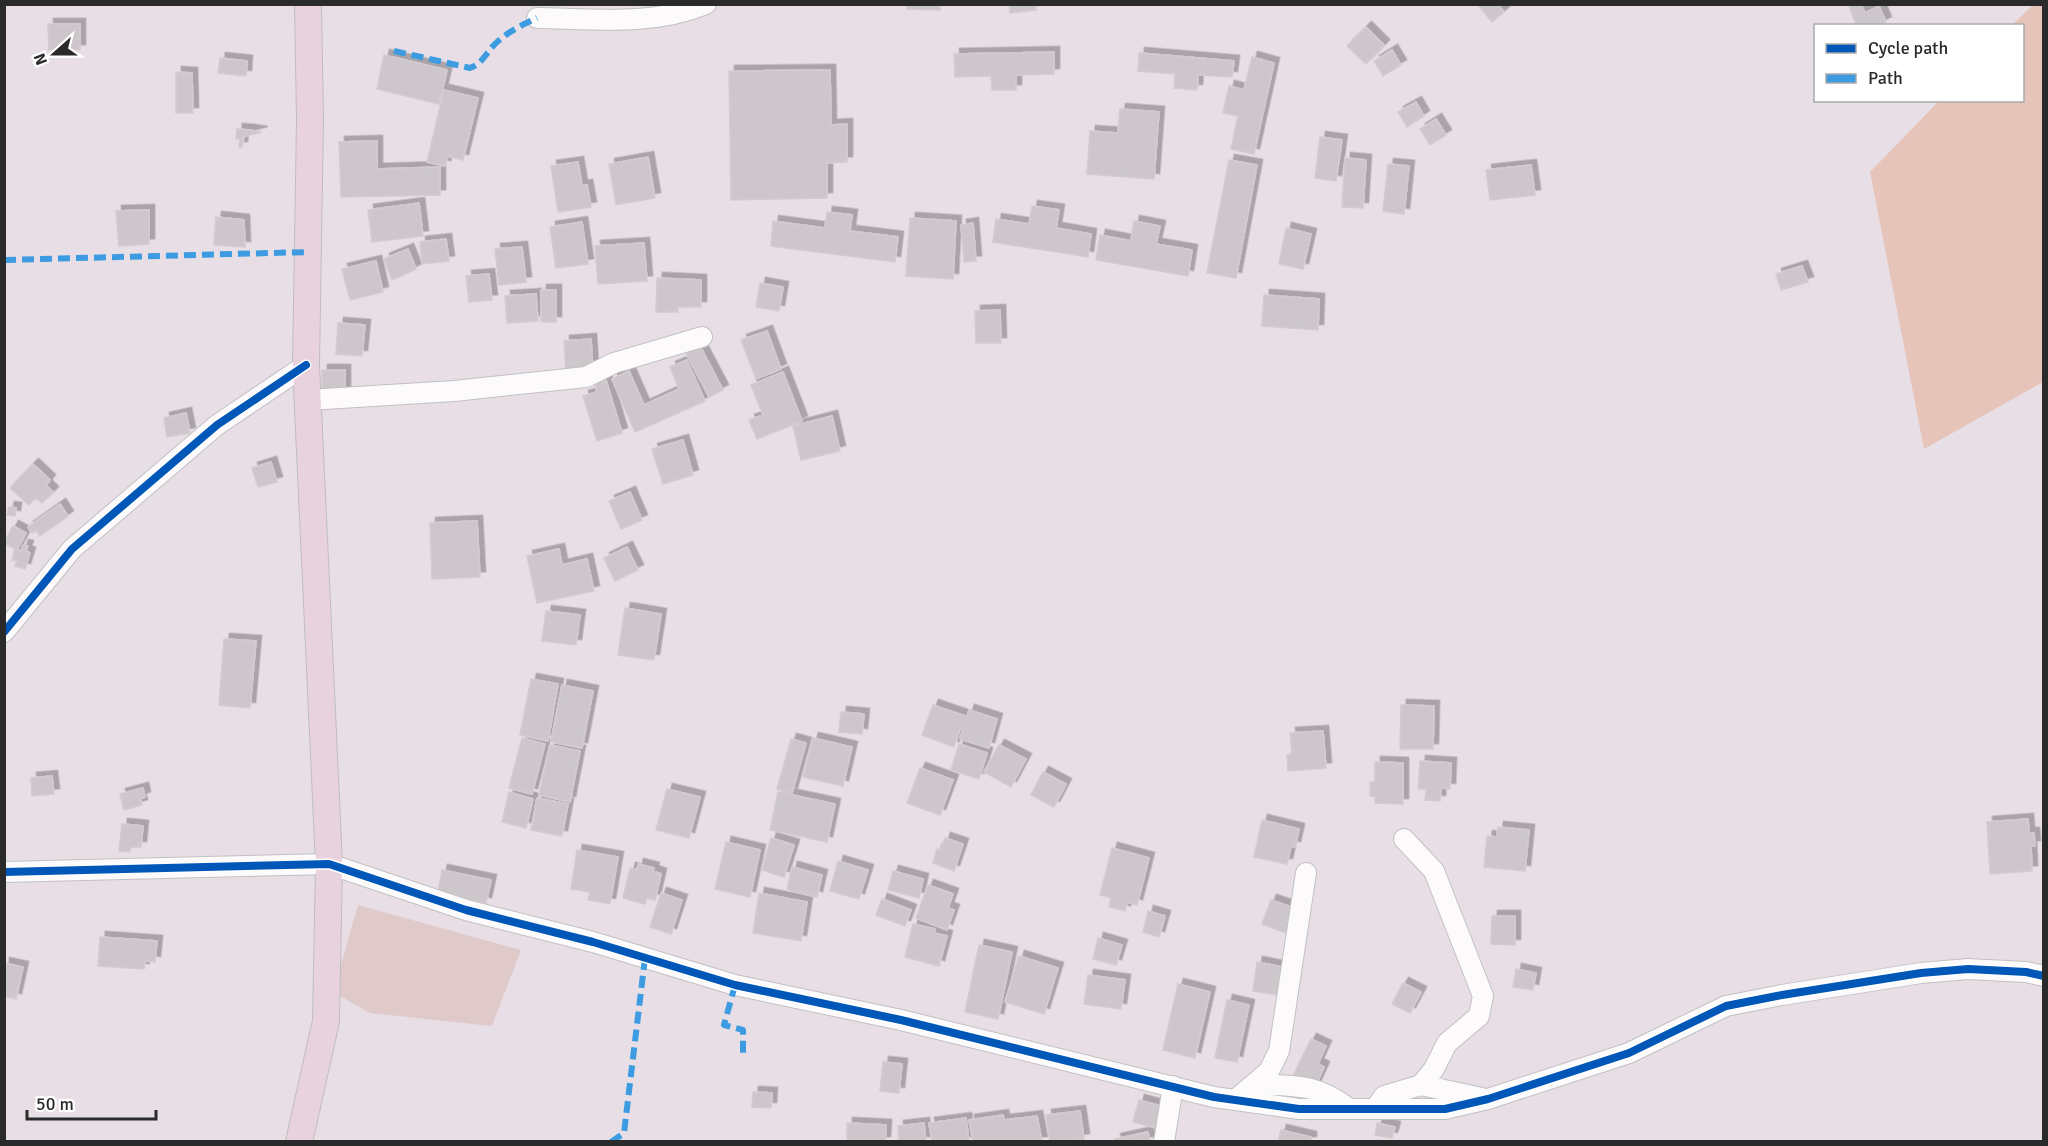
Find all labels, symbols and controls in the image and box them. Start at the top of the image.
north arrow [24,24,84,84]
legend [1814,24,2024,102]
text: Cycle path [1868,37,1948,59]
text: N [30,50,52,68]
text: Path [1868,67,1903,89]
scale bar [27,1083,156,1121]
text: 50 m [36,1093,74,1115]

